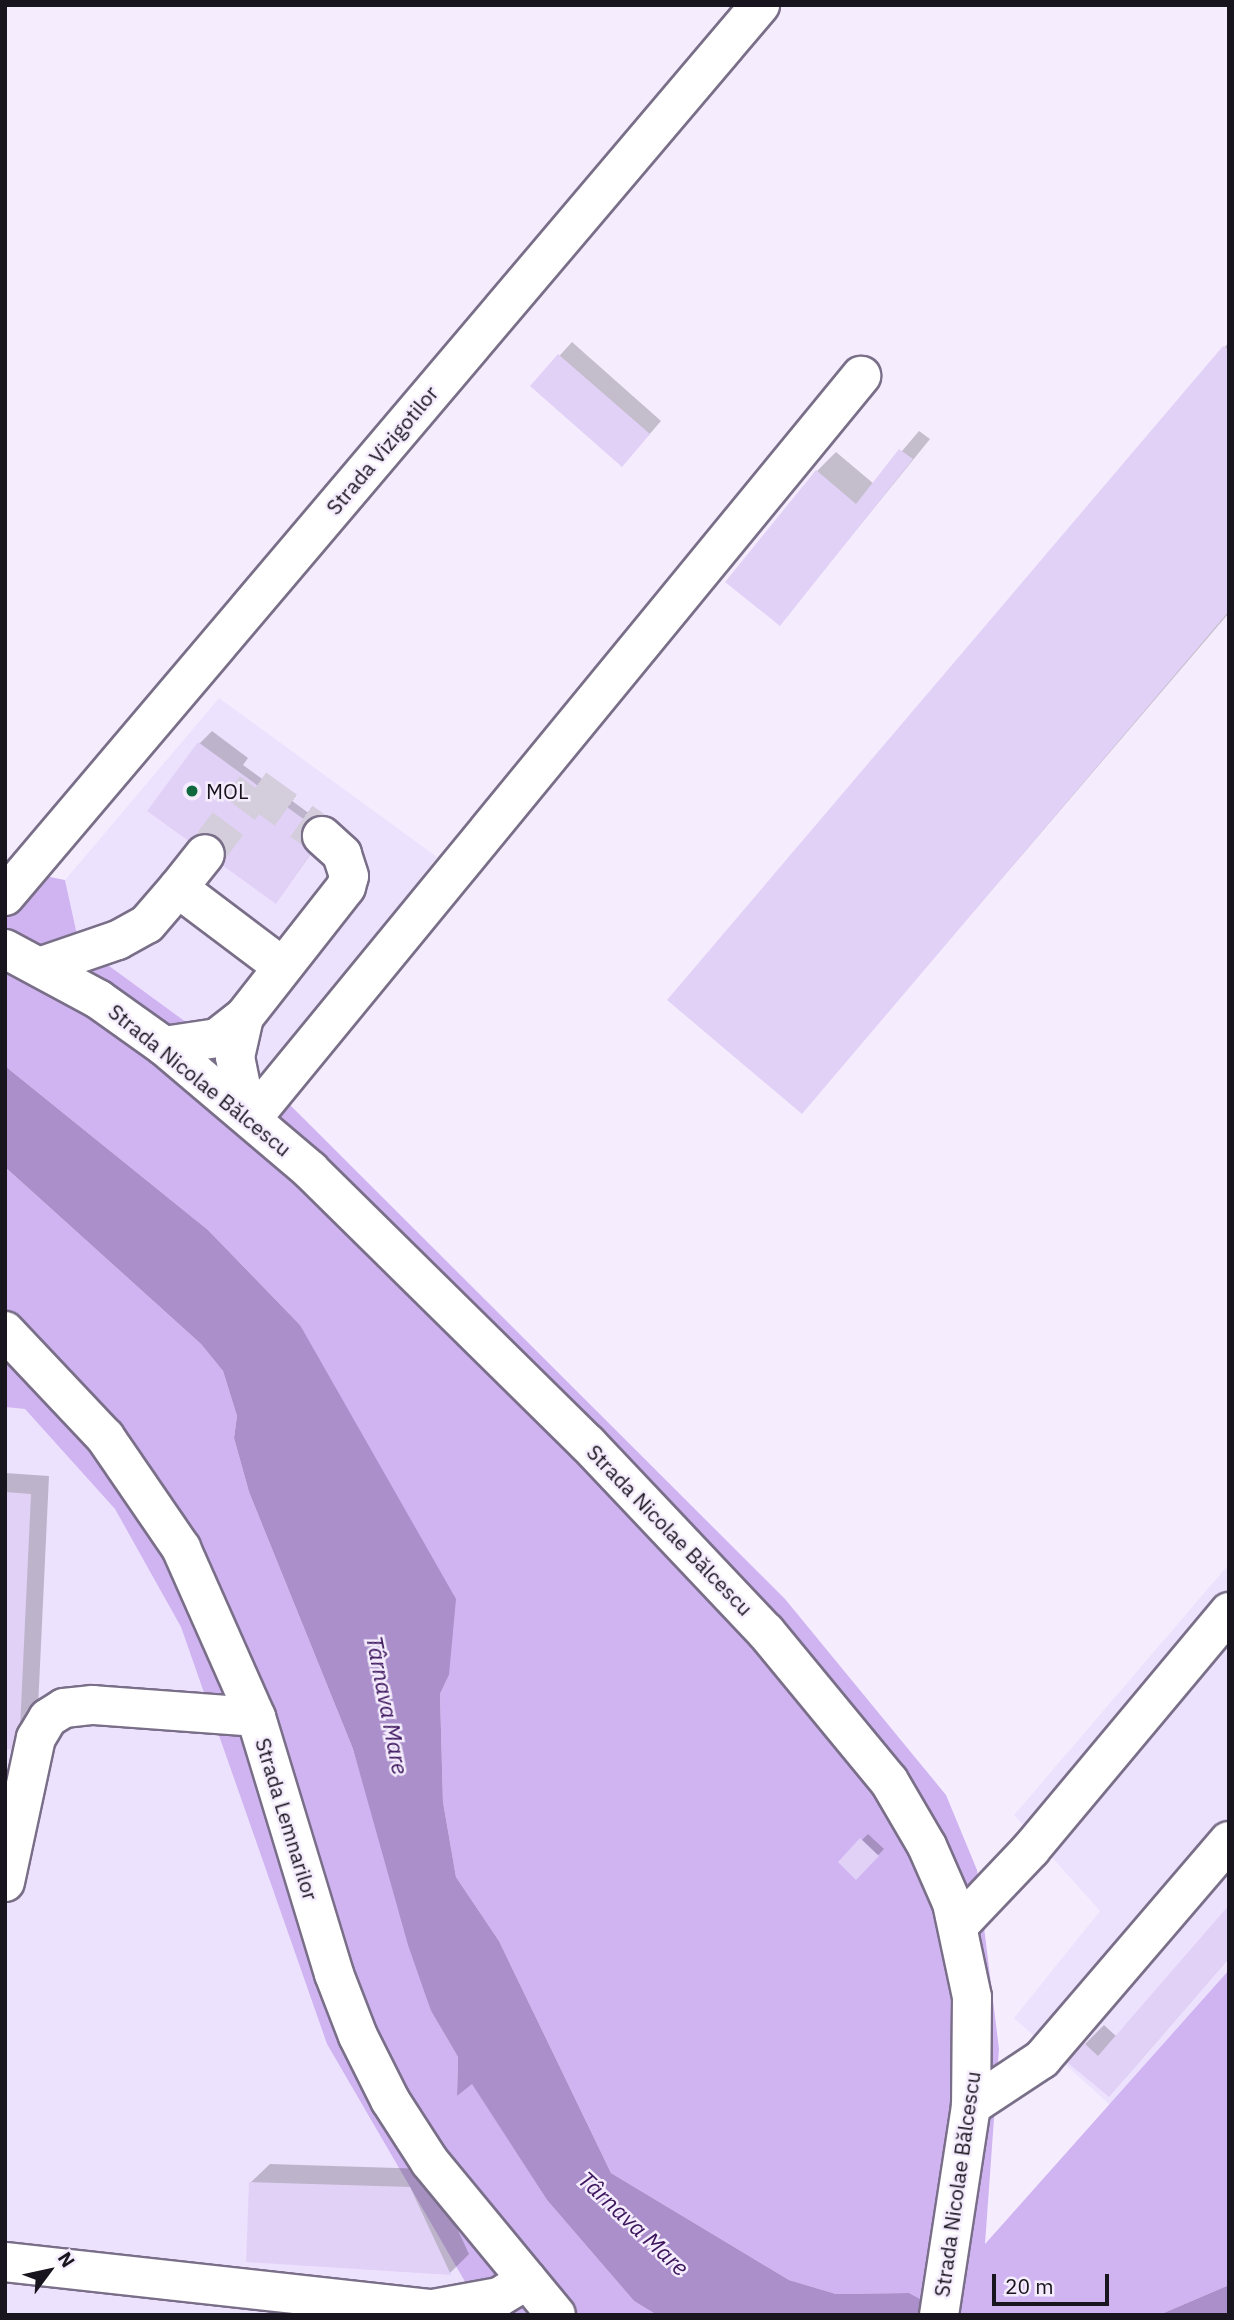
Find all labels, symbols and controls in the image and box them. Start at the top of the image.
street label: Strada Vizigotilor [321,380,443,520]
place label: MOL [206,778,248,804]
marker: MOL [184,783,200,799]
street label: Strada Nicolae Bălcescu [104,999,296,1161]
street label: Strada Nicolae Bălcescu [582,1439,758,1621]
water label: Târnava Mare [361,1633,415,1777]
street label: Strada Lemnarilor [250,1735,324,1903]
street label: Strada Nicolae Bălcescu [929,2069,985,2299]
water label: Târnava Mare [573,2165,695,2281]
north arrow [14,2236,84,2306]
text: N [53,2247,80,2272]
scale bar [996,2260,1113,2304]
text: 20 m [1005,2272,1054,2300]

